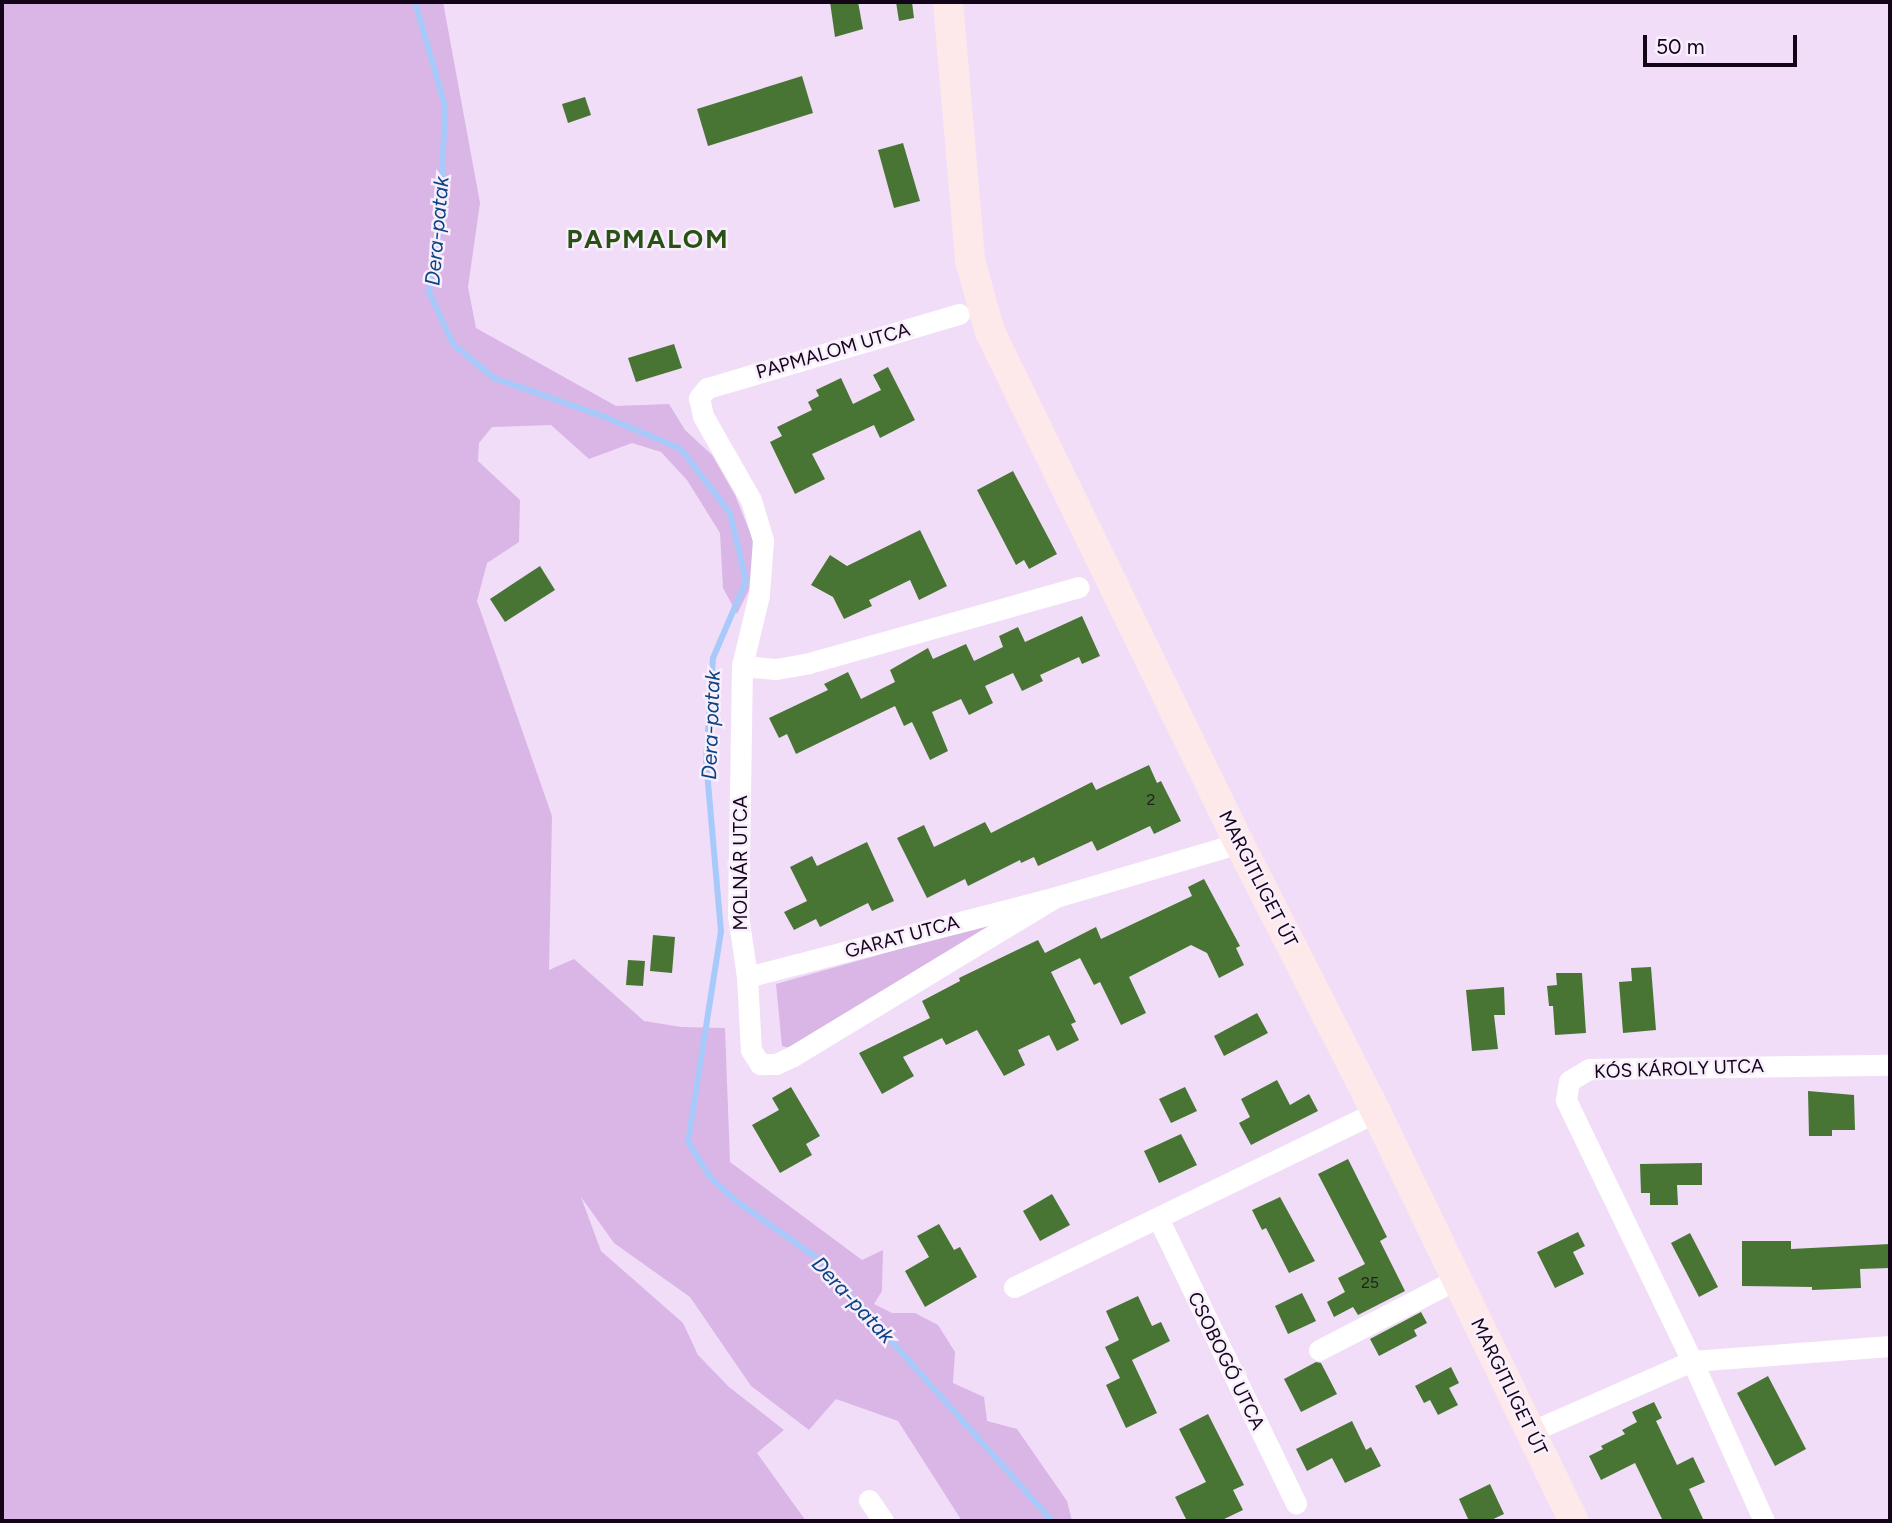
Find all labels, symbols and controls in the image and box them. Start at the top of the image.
scale bar [1647,21,1801,65]
text: 50 m [1656,34,1705,59]
water label: Dera-patak [420,175,454,287]
district label: PAPMALOM [567,224,729,256]
street label: PAPMALOM UTCA [753,318,913,384]
water label: Dera-patak [696,670,726,780]
house number: 2 [1147,790,1155,810]
street label: MOLNÁR UTCA [730,795,752,931]
street label: MARGITLIGET ÚT [1214,807,1302,951]
street label: GARAT UTCA [842,911,962,963]
street label: KÓS KÁROLY UTCA [1594,1055,1764,1083]
water label: Dera-patak [806,1251,900,1349]
house number: 25 [1361,1273,1379,1293]
street label: CSOBOGÓ UTCA [1183,1288,1269,1434]
street label: MARGITLIGET ÚT [1466,1314,1552,1460]

